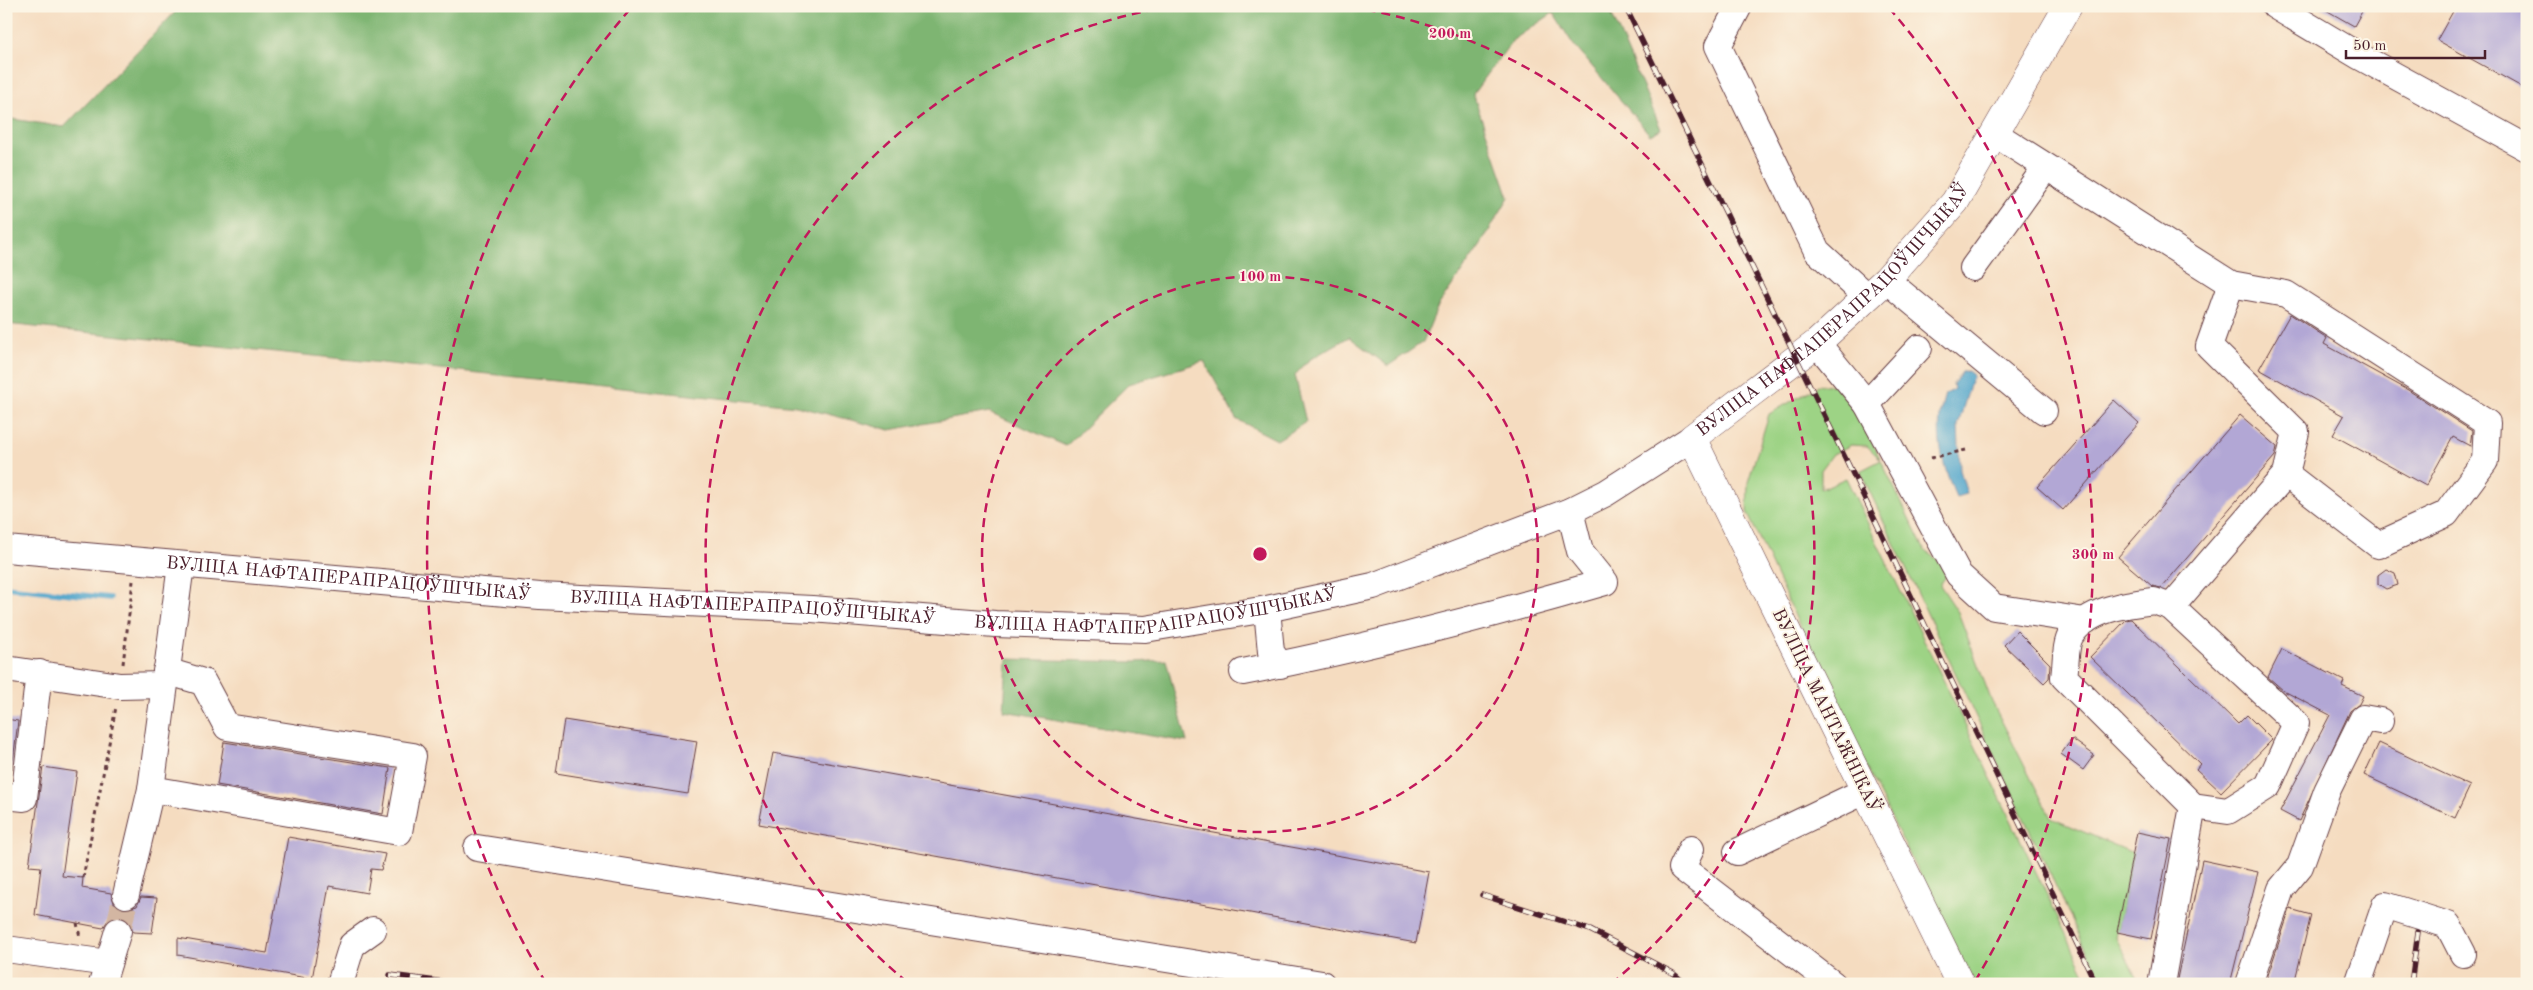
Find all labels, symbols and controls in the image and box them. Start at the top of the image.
text: 200 m [1429,27,1471,42]
scale bar [2346,28,2484,60]
text: 50 m [2353,39,2387,54]
street label: ВУЛІЦА НАФТАПЕРАПРАЦОЎШЧЫКАЎ [1693,177,1973,440]
text: 100 m [1239,270,1281,285]
centre of rings [1251,545,1269,563]
text: 300 m [2072,548,2114,563]
street label: ВУЛІЦА НАФТАПЕРАПРАЦОЎШЧЫКАЎ [165,554,532,604]
street label: ВУЛІЦА НАФТАПЕРАПРАЦОЎШЧЫКАЎ [973,580,1339,638]
street label: ВУЛІЦА НАФТАПЕРАПРАЦОЎШЧЫКАЎ [569,588,937,628]
street label: ВУЛІЦА МАНТАЖНІКАЎ [1769,604,1888,816]

